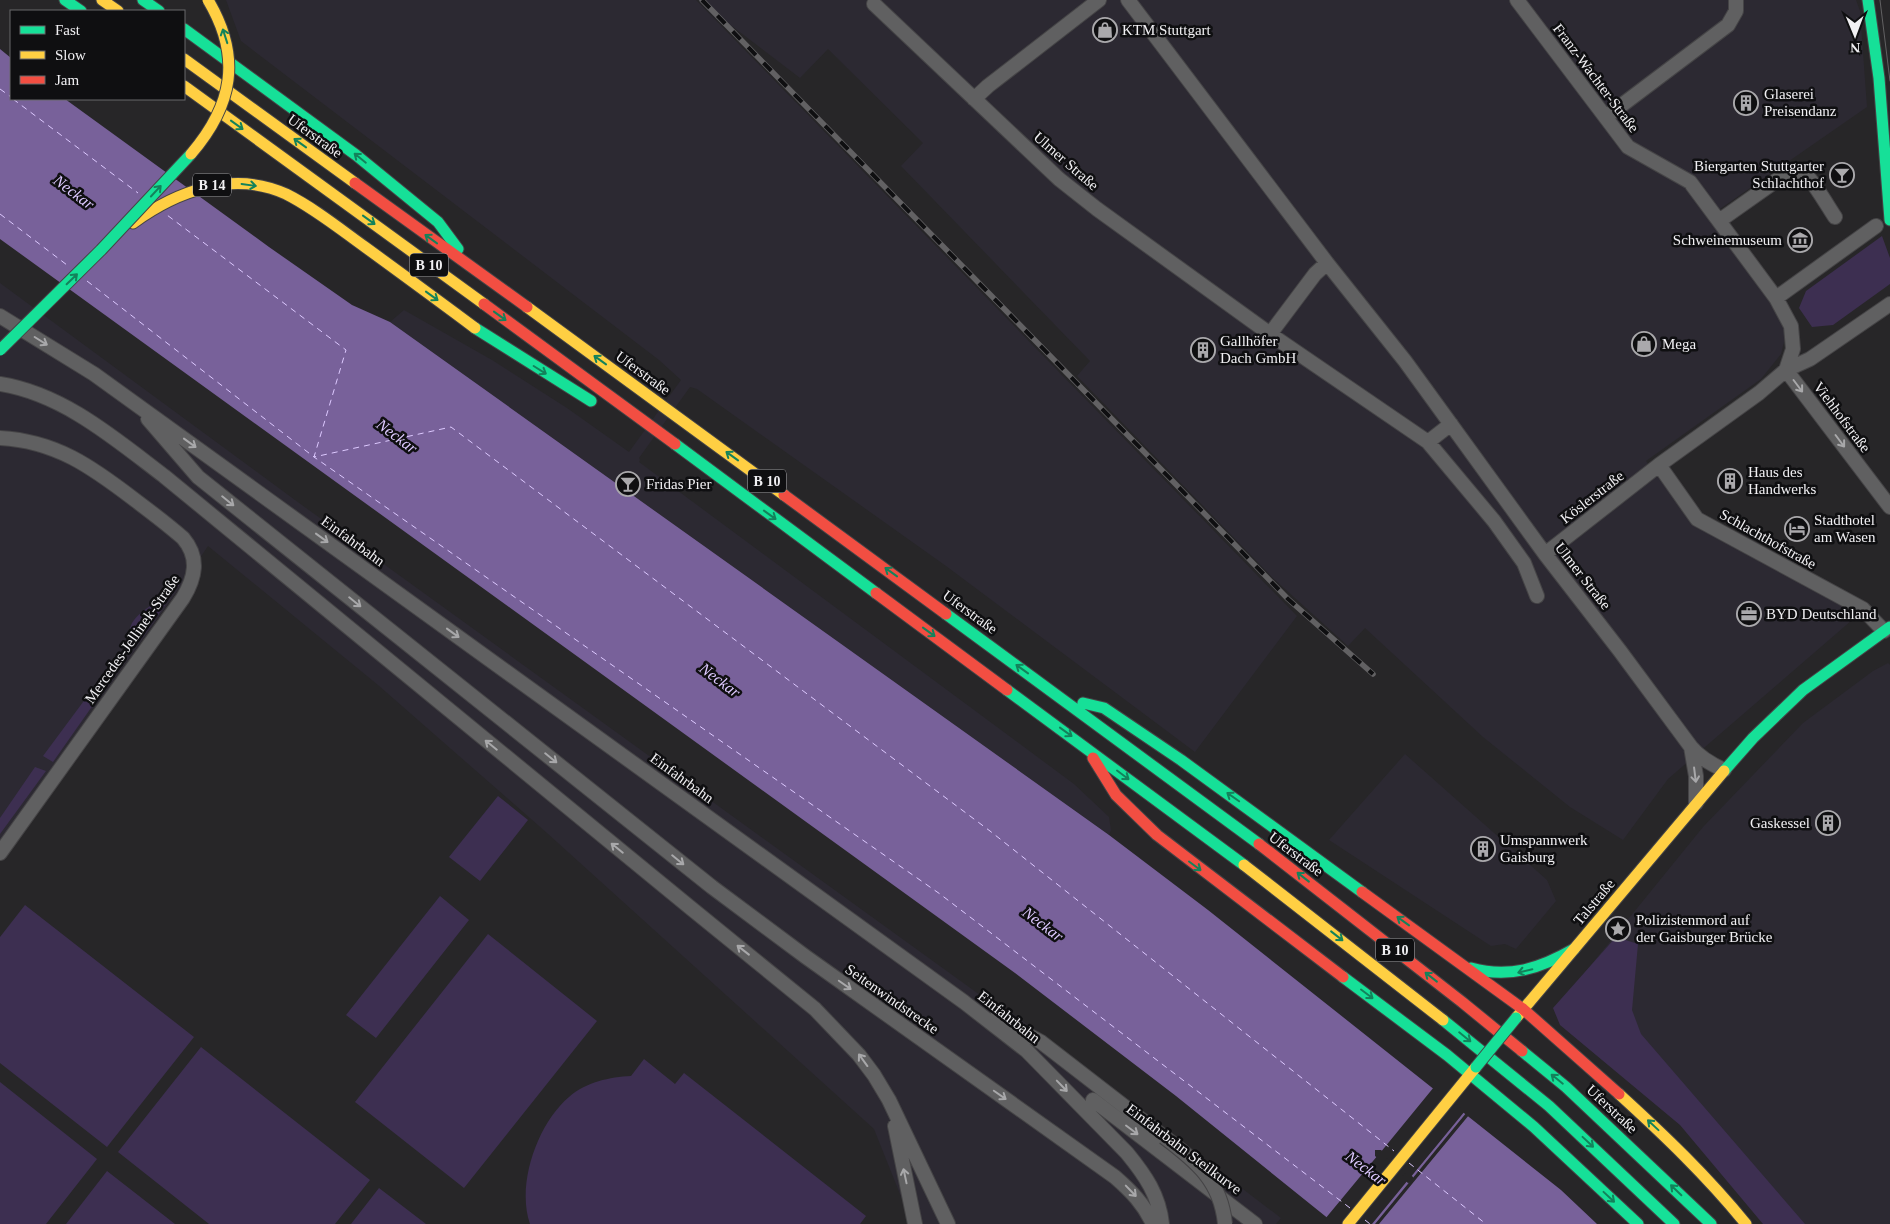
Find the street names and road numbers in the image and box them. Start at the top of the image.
street label: Franz-Wachter-Straße [1550,21,1642,136]
street label: Uferstraße [285,111,346,161]
street label: Ulmer Straße [1030,129,1102,194]
road number: B 14 [193,174,231,196]
road number: B 10 [410,254,448,276]
street label: Uferstraße [613,348,674,398]
street label: Viehhofstraße [1810,379,1874,456]
street label: Köslerstraße [1557,467,1627,527]
road number: B 10 [748,470,786,492]
street label: Schlachthofstraße [1717,506,1819,572]
street label: Einfahrbahn [318,513,388,570]
street label: Ulmer Straße [1552,539,1614,613]
street label: Mercedes-Jellinek-Straße [81,571,183,706]
street label: Uferstraße [940,587,1001,637]
street label: Einfahrbahn [647,750,717,807]
street label: Uferstraße [1266,829,1326,880]
street label: Talstraße [1570,876,1618,928]
road number: B 10 [1376,938,1414,962]
street label: Seitenwindstrecke [842,961,942,1037]
street label: Einfahrbahn [975,988,1044,1046]
street label: Uferstraße [1583,1082,1641,1137]
street label: Einfahrbahn Steilkurve [1123,1101,1245,1198]

